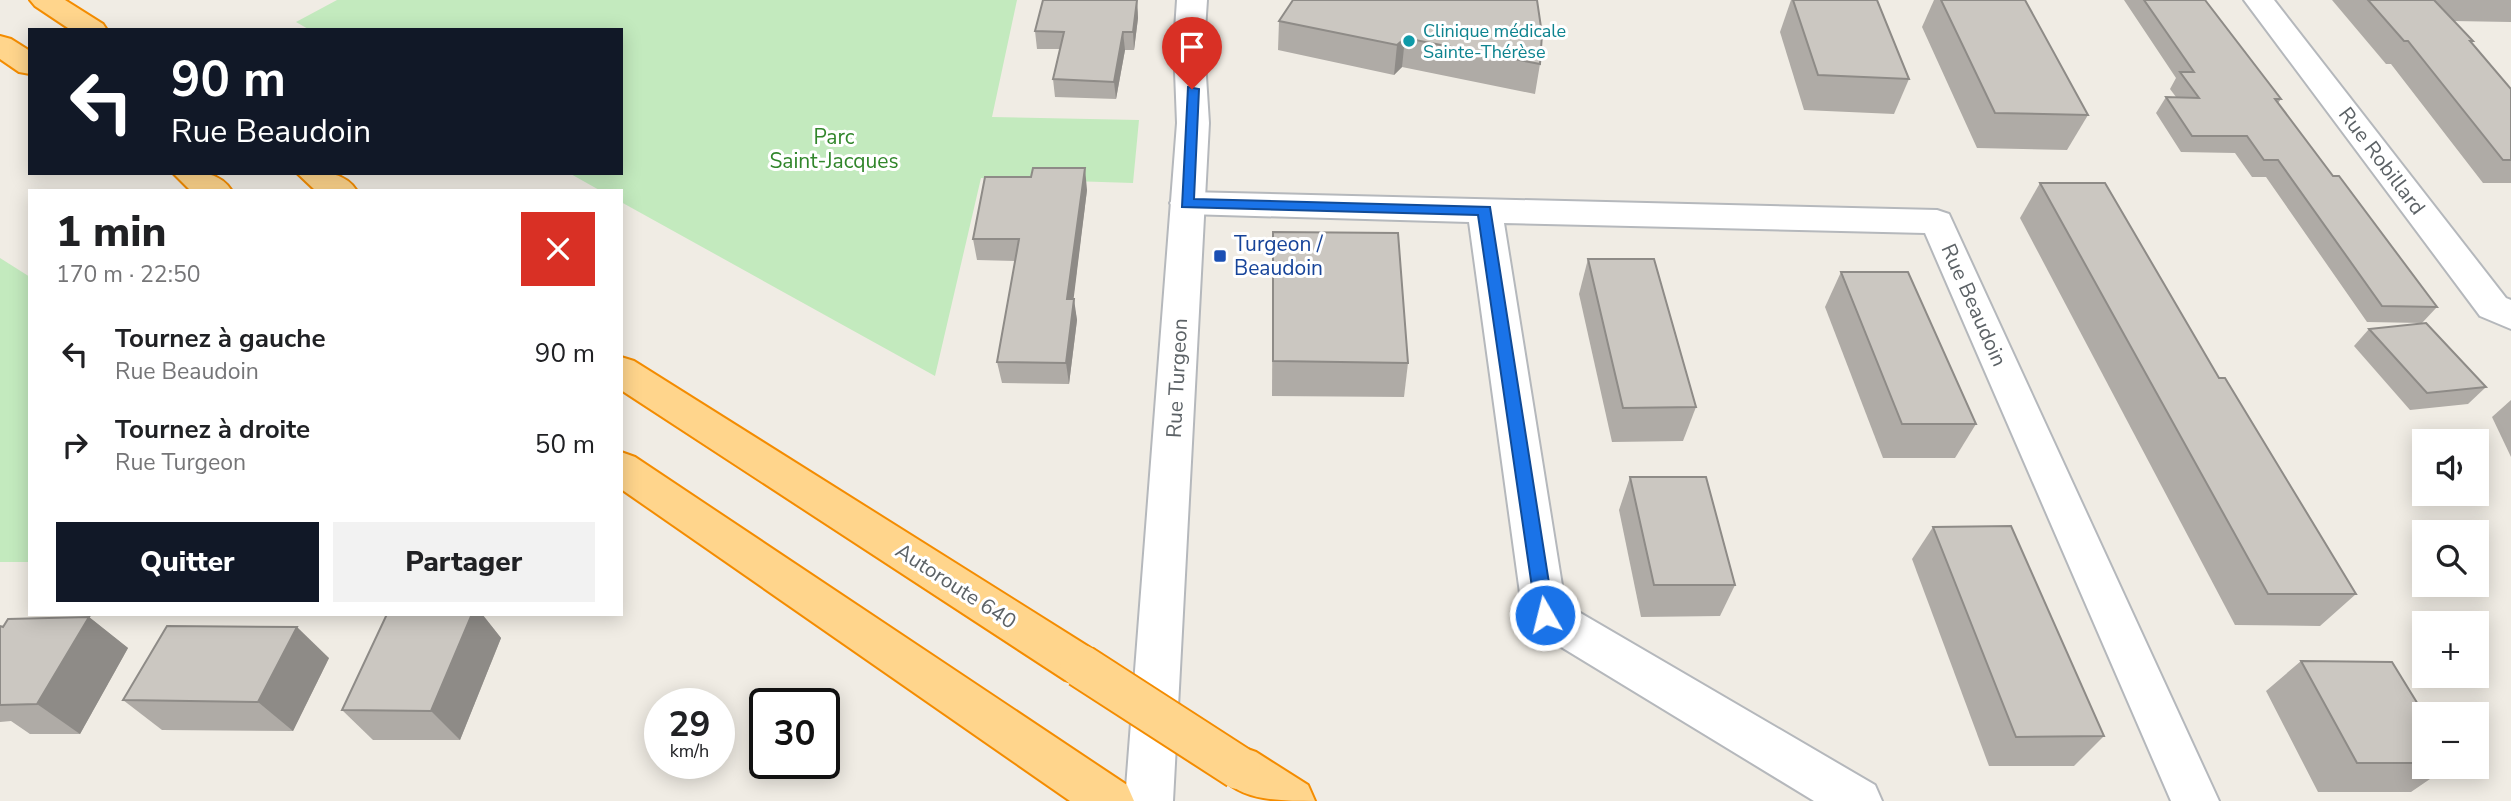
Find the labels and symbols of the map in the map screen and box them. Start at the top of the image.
pin [1162,17,1222,89]
place label: Clinique médicale Sainte-Thérèse [1423,19,1566,64]
marker: Clinique médicale Sainte-Thérèse [1401,33,1417,49]
street label: Rue Robillard [2332,101,2432,221]
park label: Parc Saint-Jacques [769,123,899,175]
place label: Turgeon / Beaudoin [1234,230,1324,282]
street label: Rue Beaudoin [1934,239,2014,371]
marker: Turgeon / Beaudoin [1212,248,1228,264]
street label: Rue Turgeon [1160,317,1194,439]
street label: Autoroute 640 [890,537,1022,635]
position arrow [1508,578,1582,652]
speed limit sign: 30 [749,688,840,779]

